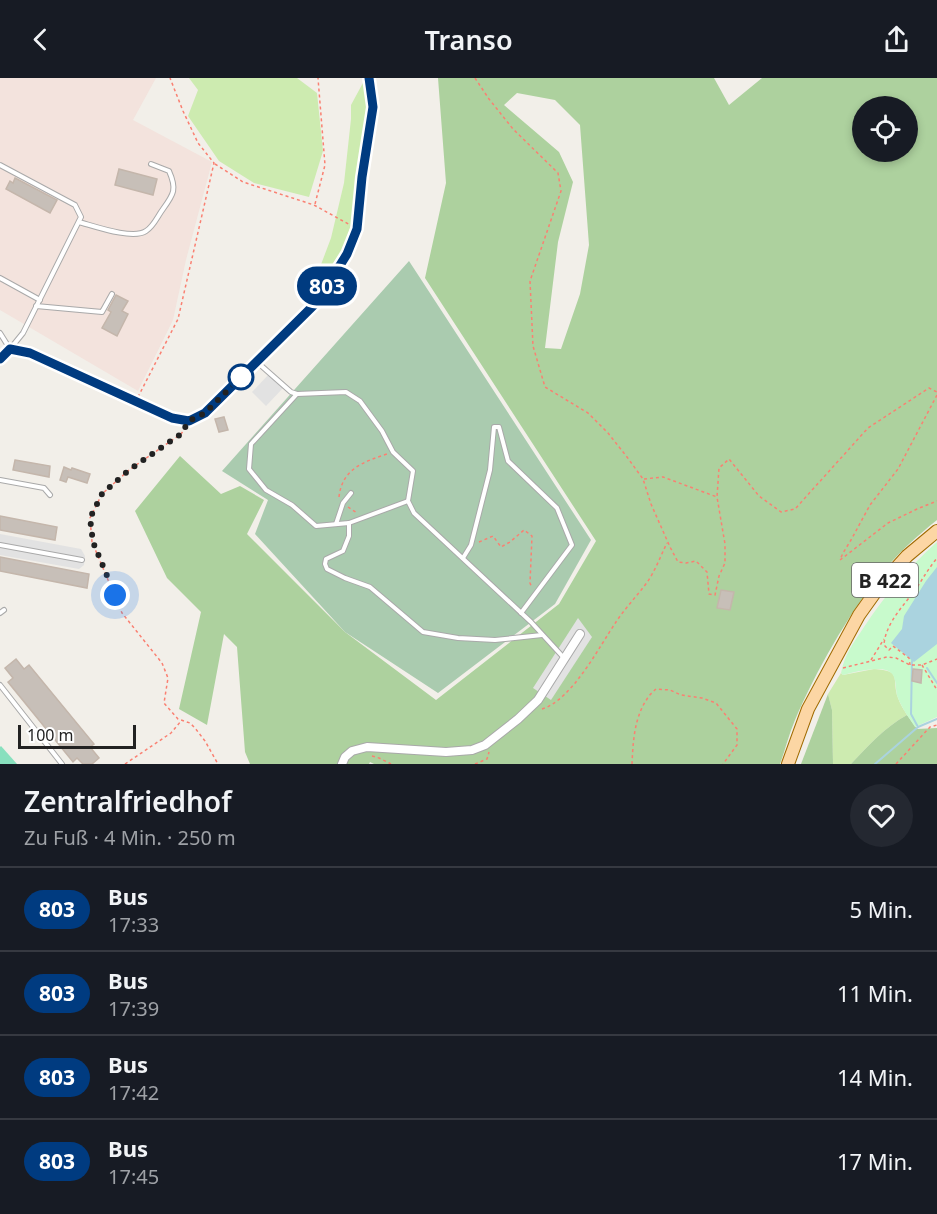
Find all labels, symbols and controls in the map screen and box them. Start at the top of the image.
text: Transo [424,21,513,58]
icon: back [24,23,57,56]
icon: share [880,23,913,56]
map controls [852,96,918,162]
button: locate [852,96,918,162]
line badge: 803 [292,266,362,306]
text: 803 [309,272,345,300]
unlabelled marker [228,364,254,390]
road number: B 422 [852,563,918,597]
your location [100,580,130,610]
scale bar [18,722,136,750]
text: 100 m [27,724,74,746]
text: Zentralfriedhof [24,782,232,820]
button: heart [850,784,913,847]
text: Zu Fuß · 4 Min. · 250 m [24,824,236,851]
text: Bus [108,881,148,911]
text: 5 Min. [850,894,913,924]
text: 803 [39,895,75,923]
text: 17:33 [108,911,159,938]
text: Bus [108,965,148,995]
text: 11 Min. [837,978,913,1008]
text: 803 [39,979,75,1007]
text: 17:39 [108,995,159,1022]
text: Bus [108,1049,148,1079]
text: 14 Min. [837,1062,913,1092]
text: 803 [39,1063,75,1091]
text: 17:42 [108,1079,159,1106]
text: Bus [108,1133,148,1163]
text: 17 Min. [837,1146,913,1176]
text: 803 [39,1147,75,1175]
text: 17:45 [108,1163,159,1190]

